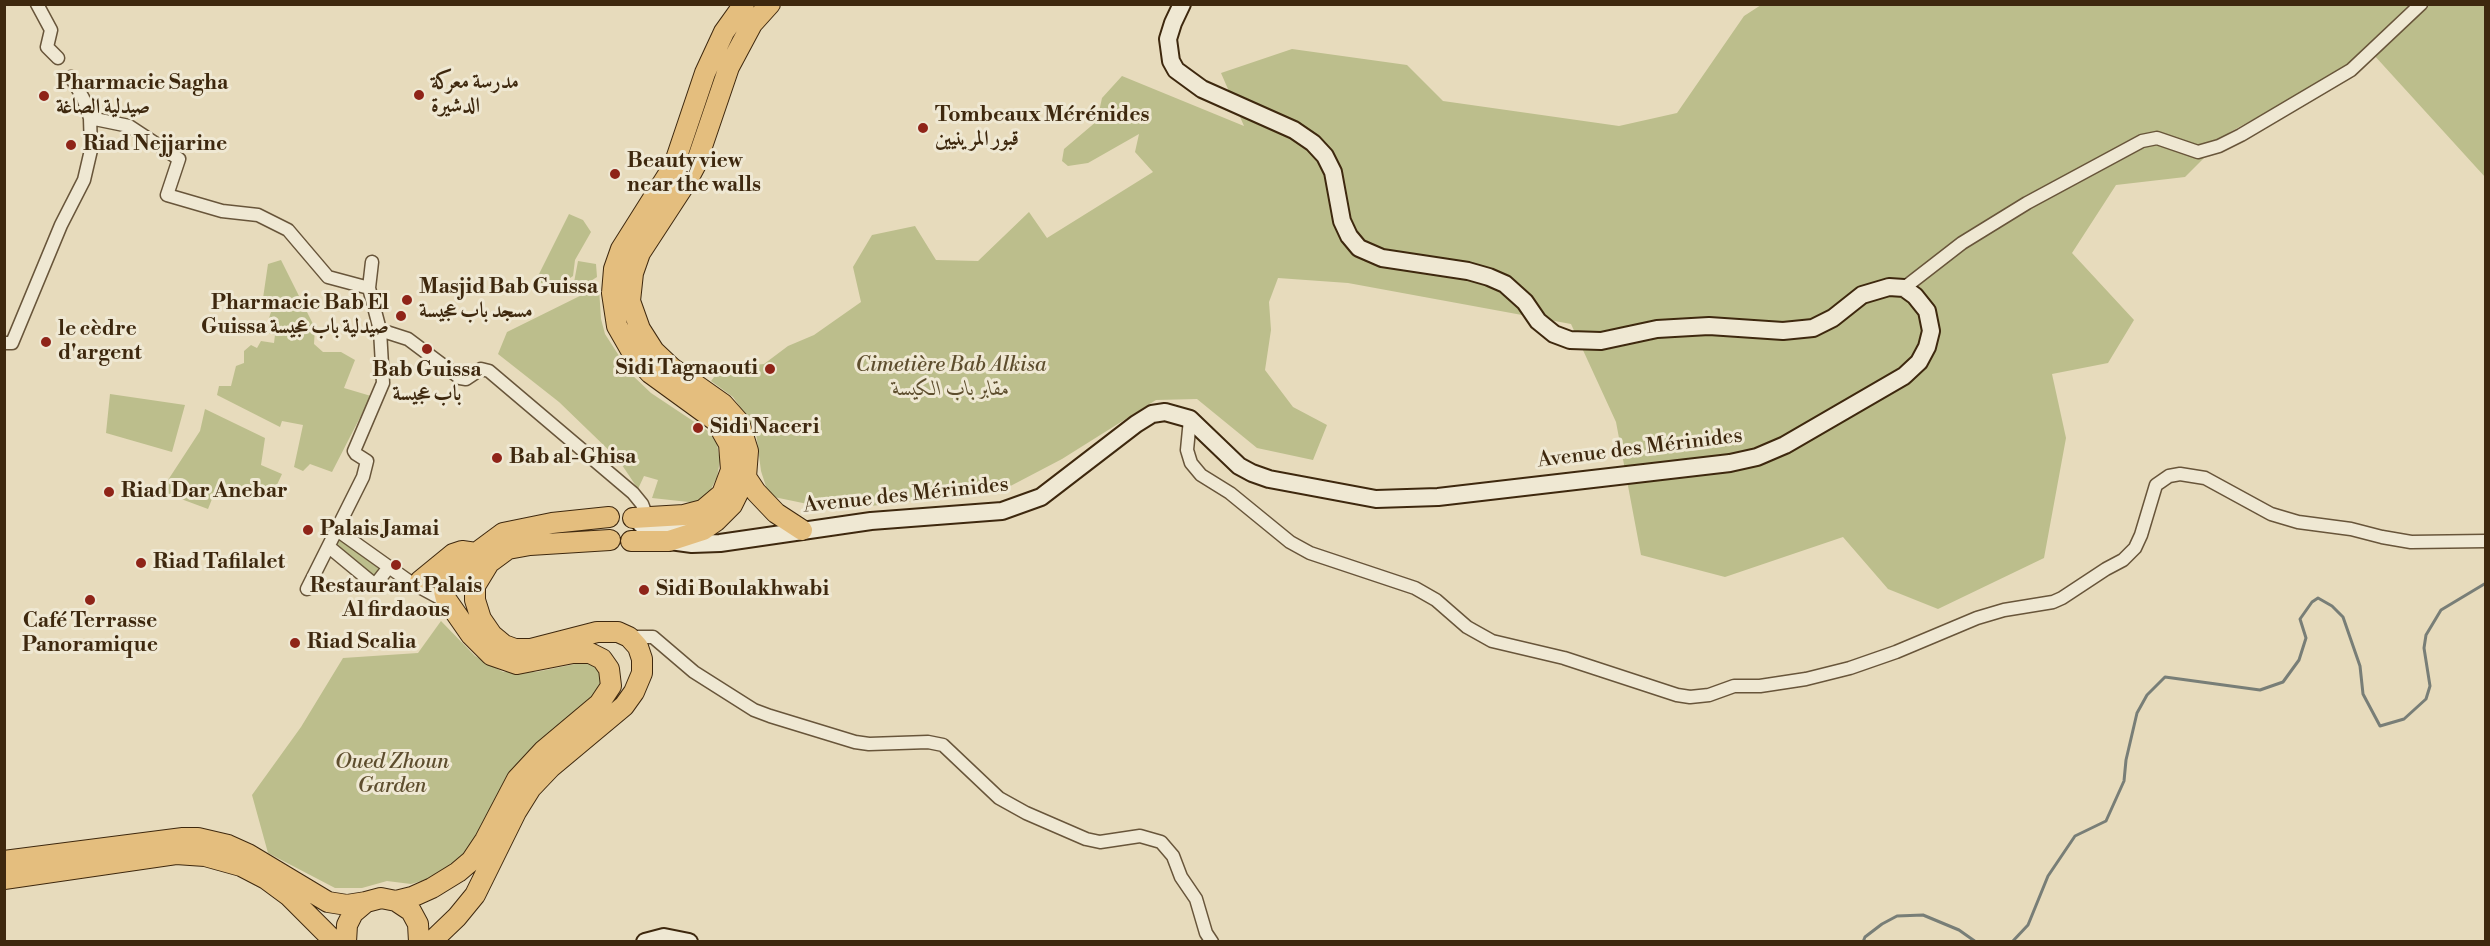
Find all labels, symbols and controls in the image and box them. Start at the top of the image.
place label: مدرسة معركة الدشيرة [431,70,519,120]
place label: Pharmacie Sagha صيدلية الصاغة [56,71,228,121]
marker: مدرسة معركة الدشيرة [412,88,426,102]
marker: Pharmacie Sagha صيدلية الصاغة [37,89,51,103]
place label: Tombeaux Mérénides قبور المرينيين [935,103,1150,153]
marker: Tombeaux Mérénides قبور المرينيين [916,121,930,135]
place label: Riad Nejjarine [83,132,227,158]
marker: Riad Nejjarine [64,138,78,152]
place label: Beauty view near the walls [627,149,761,199]
marker: Beauty view near the walls [608,167,622,181]
place label: Masjid Bab Guissa مسجد باب عجيسة [419,275,598,325]
place label: Pharmacie Bab El Guissa صيدلية باب عجيسة [201,291,389,341]
marker: Masjid Bab Guissa مسجد باب عجيسة [400,293,414,307]
marker: Pharmacie Bab El Guissa صيدلية باب عجيسة [394,309,408,323]
place label: le cèdre d'argent [58,317,142,367]
marker: le cèdre d'argent [39,335,53,349]
marker: Bab Guissa باب عجيسة [420,342,434,356]
park label: Cimetière Bab Alkisa مقابر باب الكيسة [856,353,1046,403]
place label: Sidi Tagnaouti [615,356,758,382]
place label: Bab Guissa باب عجيسة [372,358,482,408]
marker: Sidi Tagnaouti [763,362,777,376]
place label: Sidi Naceri [710,415,819,441]
marker: Sidi Naceri [691,421,705,435]
street label: Avenue des Mérinides [1536,424,1744,474]
place label: Bab al-Ghisa [509,445,636,471]
marker: Bab al-Ghisa [490,451,504,465]
street label: Avenue des Mérinides [802,473,1010,519]
place label: Riad Dar Anebar [121,479,288,505]
marker: Riad Dar Anebar [102,485,116,499]
place label: Palais Jamai [320,517,439,543]
marker: Palais Jamai [301,523,315,537]
place label: Riad Tafilalet [153,550,285,576]
marker: Riad Tafilalet [134,556,148,570]
marker: Restaurant Palais Al firdaous [389,558,403,572]
place label: Restaurant Palais Al firdaous [310,574,482,624]
place label: Sidi Boulakhwabi [656,577,829,603]
marker: Sidi Boulakhwabi [637,583,651,597]
marker: Café Terrasse Panoramique [83,593,97,607]
place label: Café Terrasse Panoramique [22,609,158,659]
place label: Riad Scalia [307,630,416,656]
marker: Riad Scalia [288,636,302,650]
park label: Oued Zhoun Garden [335,750,449,800]

